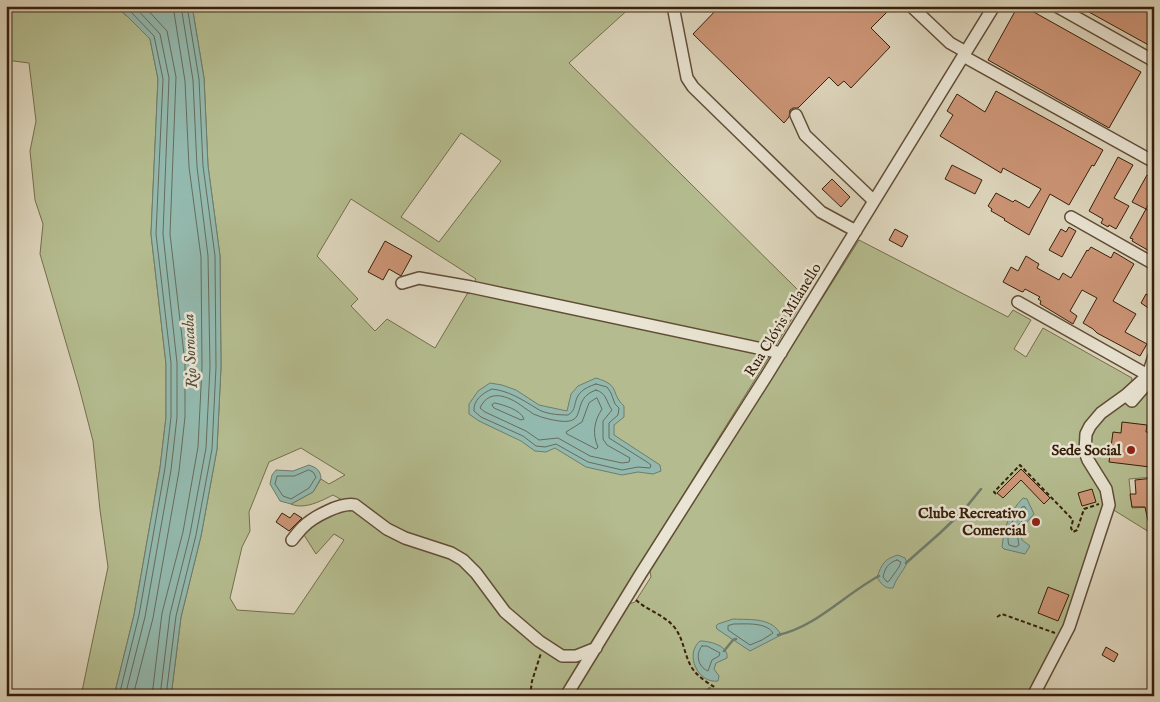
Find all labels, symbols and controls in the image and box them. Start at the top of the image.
street label: Rua Clóvis Milanello [740,260,826,380]
water label: Rio Sorocaba [179,313,203,389]
place label: Sede Social [1051,441,1122,460]
marker: Sede Social [1125,444,1137,456]
place label: Clube Recreativo Comercial [918,504,1027,540]
marker: Clube Recreativo Comercial [1030,516,1042,528]

